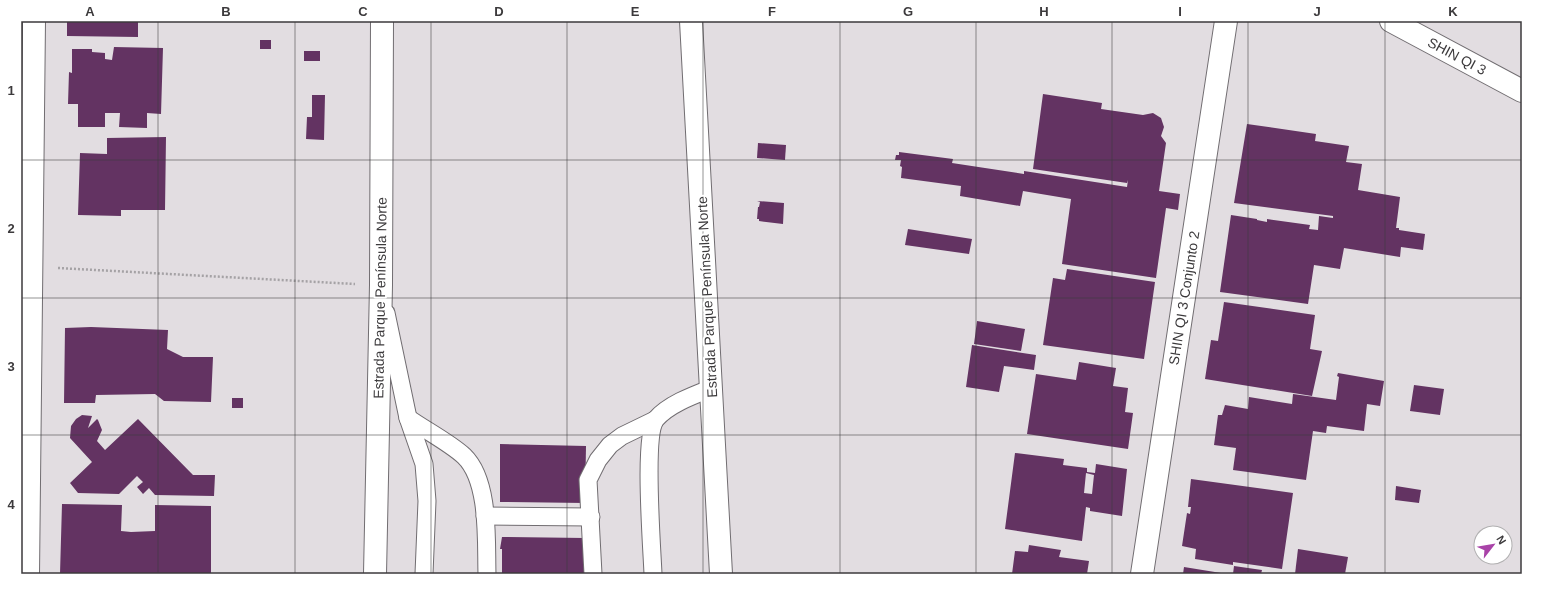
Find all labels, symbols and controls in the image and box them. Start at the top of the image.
text: A [85,4,95,19]
text: B [221,4,231,19]
text: C [358,4,368,19]
text: D [494,4,504,19]
text: E [631,4,640,19]
text: F [768,4,776,19]
text: G [903,4,913,19]
text: H [1039,4,1049,19]
text: I [1178,4,1182,19]
text: J [1313,4,1321,19]
text: K [1448,4,1458,19]
street label: SHIN QI 3 [1425,34,1489,78]
text: 1 [7,83,15,98]
street label: Estrada Parque Península Norte [694,196,720,398]
street label: Estrada Parque Península Norte [370,197,390,399]
text: 2 [7,221,15,236]
street label: SHIN QI 3 Conjunto 2 [1166,230,1203,366]
text: 3 [7,359,15,374]
text: 4 [7,497,15,512]
north arrow [1473,525,1513,565]
text: N [1494,533,1509,546]

